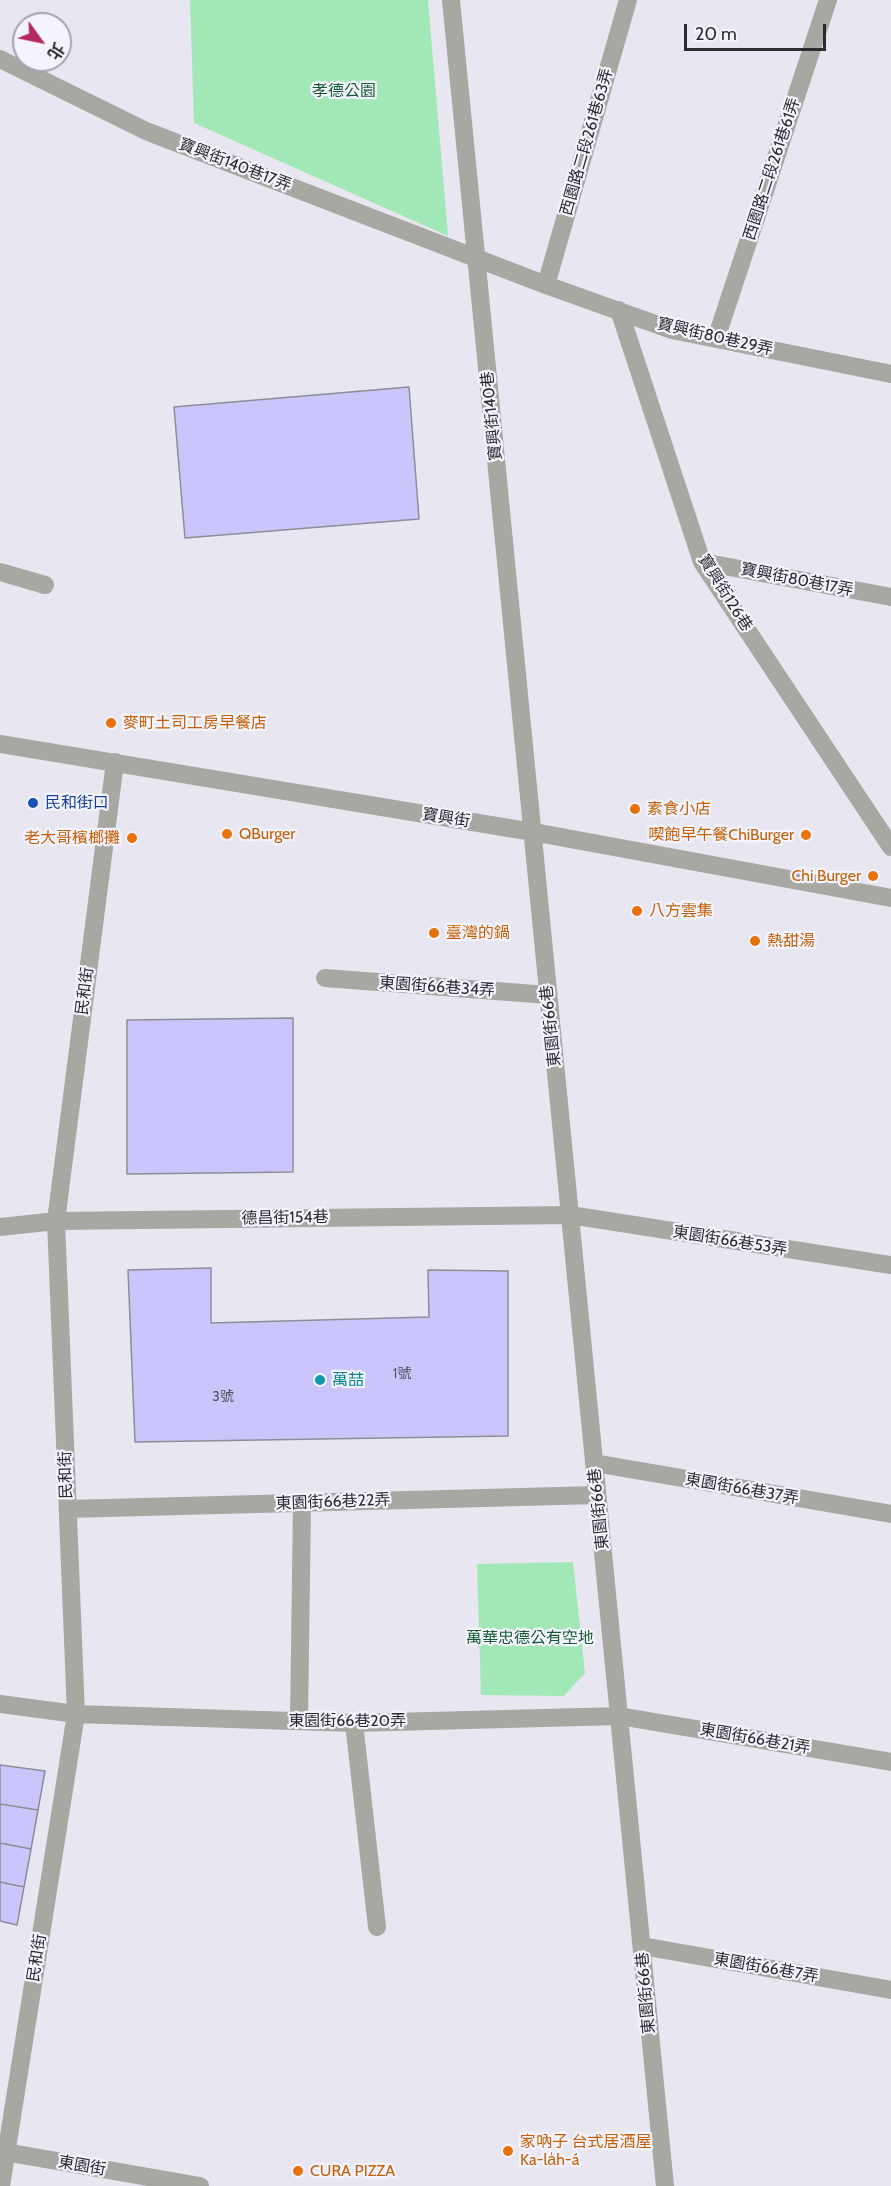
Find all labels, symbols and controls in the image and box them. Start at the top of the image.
north arrow [12,12,72,72]
scale bar [687,12,830,50]
text: 20 m [695,23,737,45]
text: 北 [44,39,68,63]
street label: 西園路二段261巷63弄 [557,66,617,218]
park label: 孝德公園 [312,81,376,101]
street label: 西園路二段261巷61弄 [740,95,804,243]
street label: 寶興街140巷17弄 [176,135,294,195]
street label: 寶興街80巷29弄 [655,314,775,360]
street label: 寶興街140巷 [478,370,506,462]
street label: 寶興街126巷 [694,551,756,635]
street label: 寶興街80巷17弄 [739,560,855,600]
place label: 麥町土司工房早餐店 [123,713,267,733]
marker: 麥町土司工房早餐店 [104,716,118,730]
place label: 民和街口 [45,793,109,813]
marker: 民和街口 [26,796,40,810]
place label: 素食小店 [647,799,711,819]
marker: 素食小店 [628,802,642,816]
street label: 寶興街 [421,805,471,831]
place label: QBurger [239,824,295,844]
place label: 喫飽早午餐ChiBurger [648,825,794,845]
marker: QBurger [220,827,234,841]
place label: 老大哥檳榔攤 [24,828,120,848]
marker: 喫飽早午餐ChiBurger [799,828,813,842]
marker: 老大哥檳榔攤 [125,831,139,845]
place label: Chi Burger [791,866,861,886]
marker: Chi Burger [866,869,880,883]
place label: 八方雲集 [649,901,713,921]
marker: 八方雲集 [630,904,644,918]
place label: 臺灣的鍋 [446,923,510,943]
marker: 臺灣的鍋 [427,926,441,940]
place label: 熱甜湯 [767,931,815,951]
marker: 熱甜湯 [748,934,762,948]
street label: 民和街 [73,966,97,1016]
street label: 東園街66巷34弄 [378,973,496,1001]
street label: 東園街66巷 [537,984,565,1068]
street label: 德昌街154巷 [241,1208,329,1228]
street label: 東園街66巷53弄 [671,1222,789,1260]
house number: 1號 [393,1366,411,1382]
place label: 萬喆 [332,1370,364,1390]
marker: 萬喆 [313,1373,327,1387]
house number: 3號 [212,1389,234,1405]
street label: 民和街 [56,1451,76,1499]
street label: 東園街66巷 [585,1467,613,1551]
street label: 東園街66巷37弄 [684,1470,800,1508]
street label: 東園街66巷22弄 [275,1490,391,1514]
park label: 萬華忠德公有空地 [466,1628,594,1648]
street label: 東園街66巷20弄 [288,1711,406,1731]
street label: 東園街66巷21弄 [698,1720,812,1758]
street label: 民和街 [24,1933,50,1983]
street label: 東園街66巷7弄 [712,1949,820,1987]
street label: 東園街66巷 [633,1951,659,2035]
place label: 家吶子 台式居酒屋 Ka-la̍h-á [520,2132,652,2170]
marker: 家吶子 台式居酒屋 Ka-la̍h-á [501,2144,515,2158]
street label: 東園街 [57,2152,107,2180]
place label: CURA PIZZA [310,2161,395,2181]
marker: CURA PIZZA [291,2164,305,2178]

